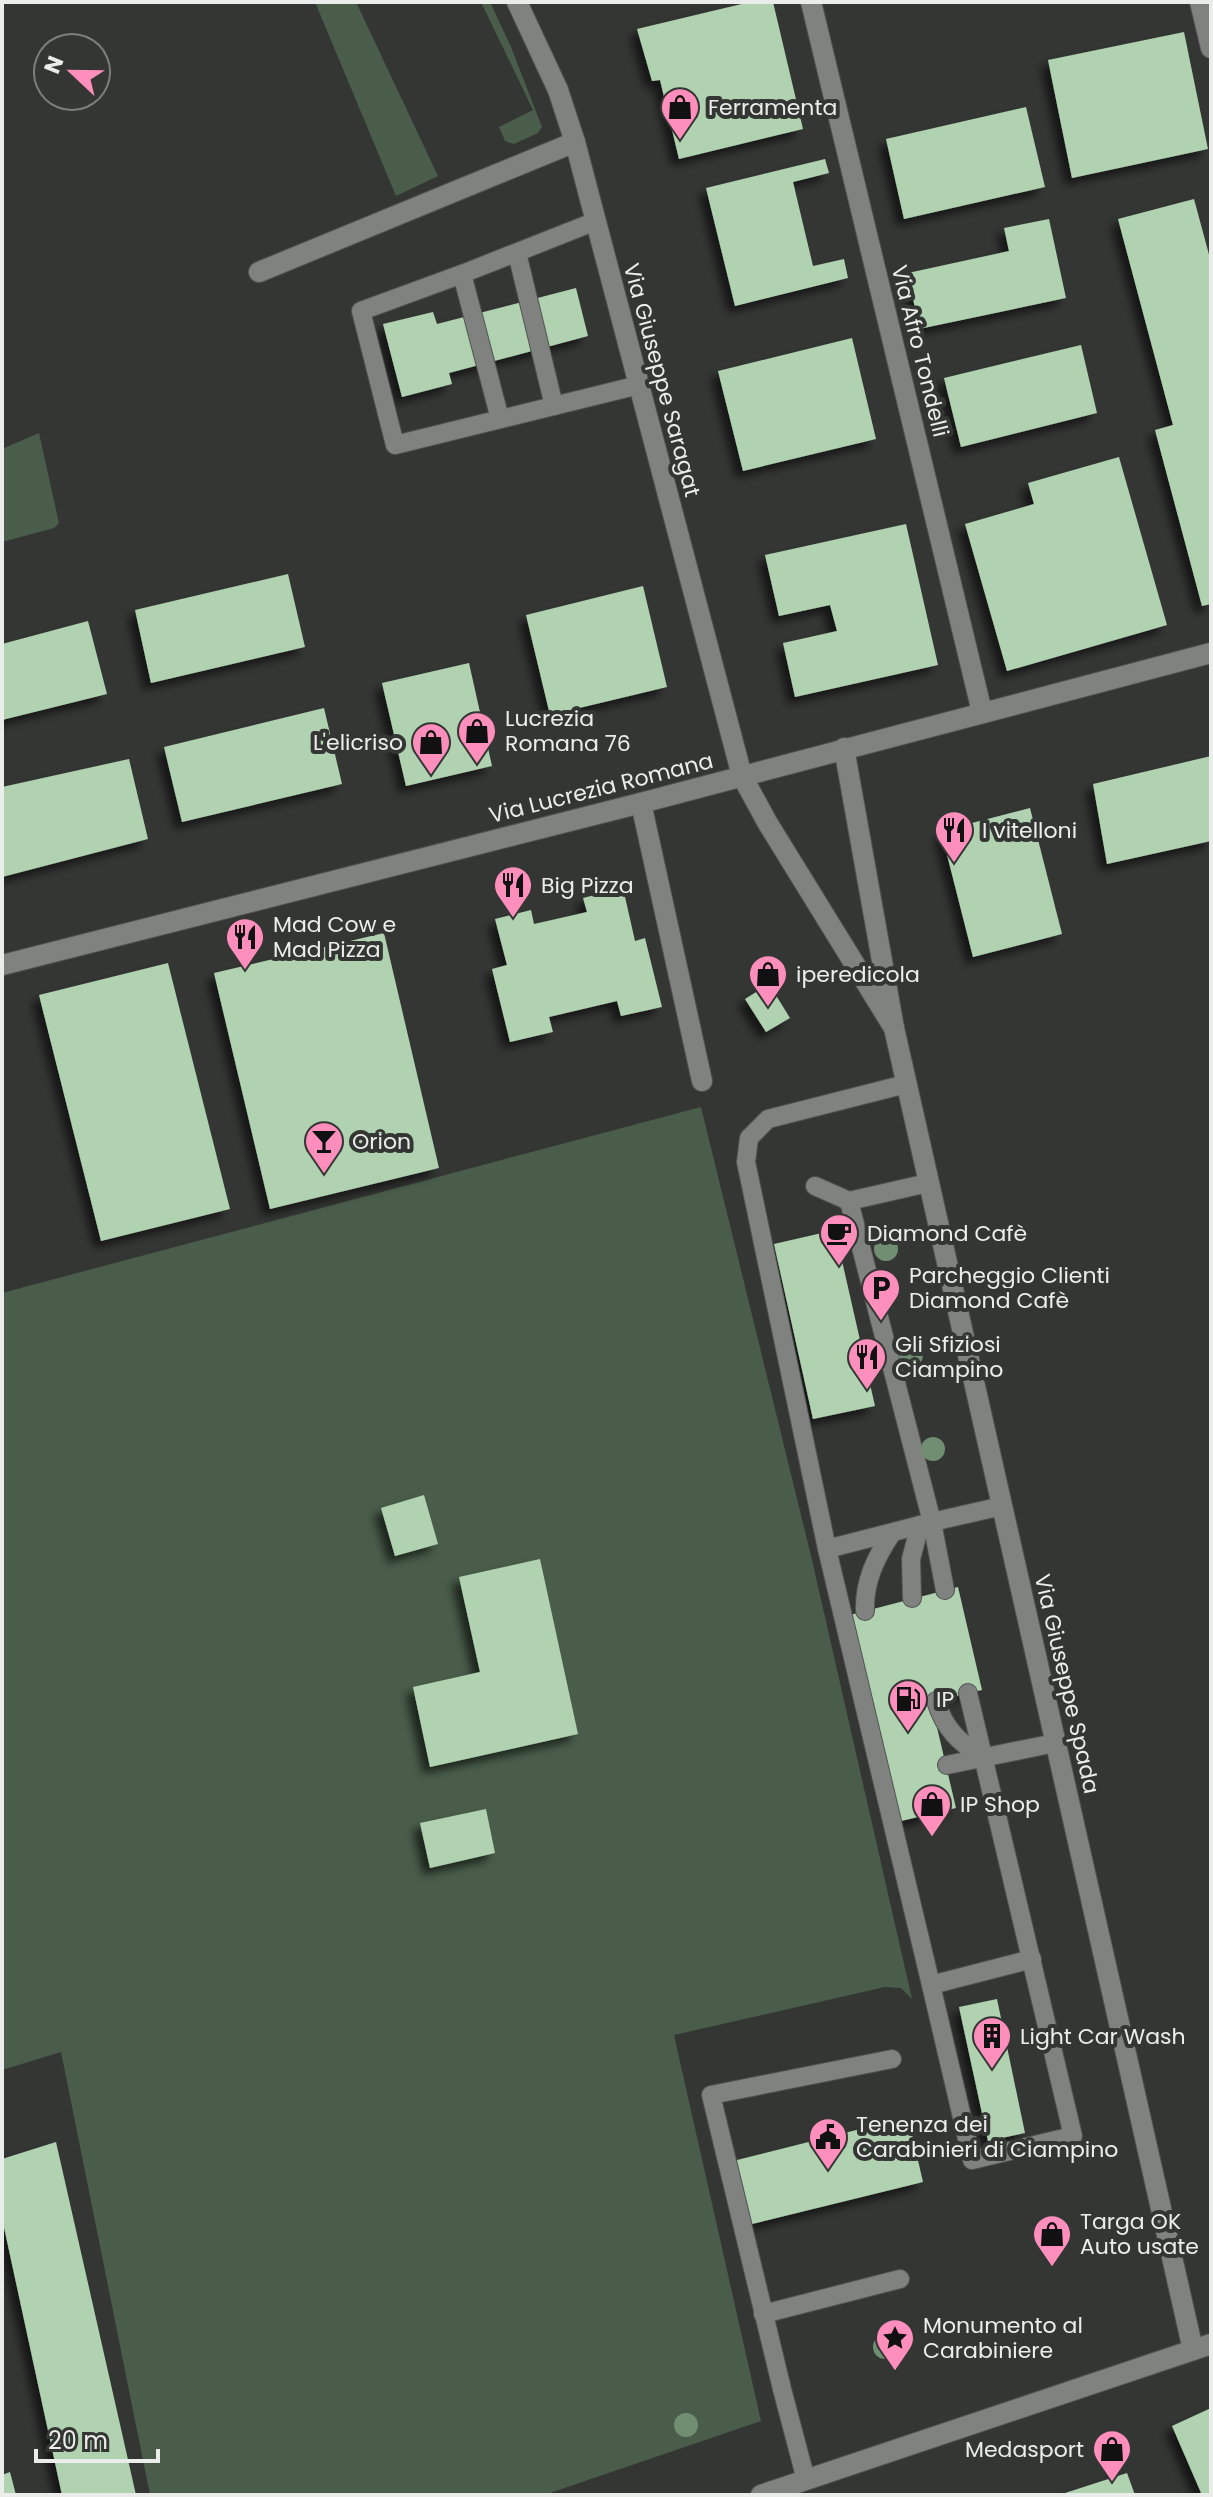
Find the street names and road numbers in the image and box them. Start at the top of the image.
street label: Via Giuseppe Saragat [616,260,708,500]
street label: Via Afro Tondelli [884,262,956,440]
street label: Via Lucrezia Romana [486,745,716,831]
street label: Via Giuseppe Spada [1027,1571,1107,1797]

